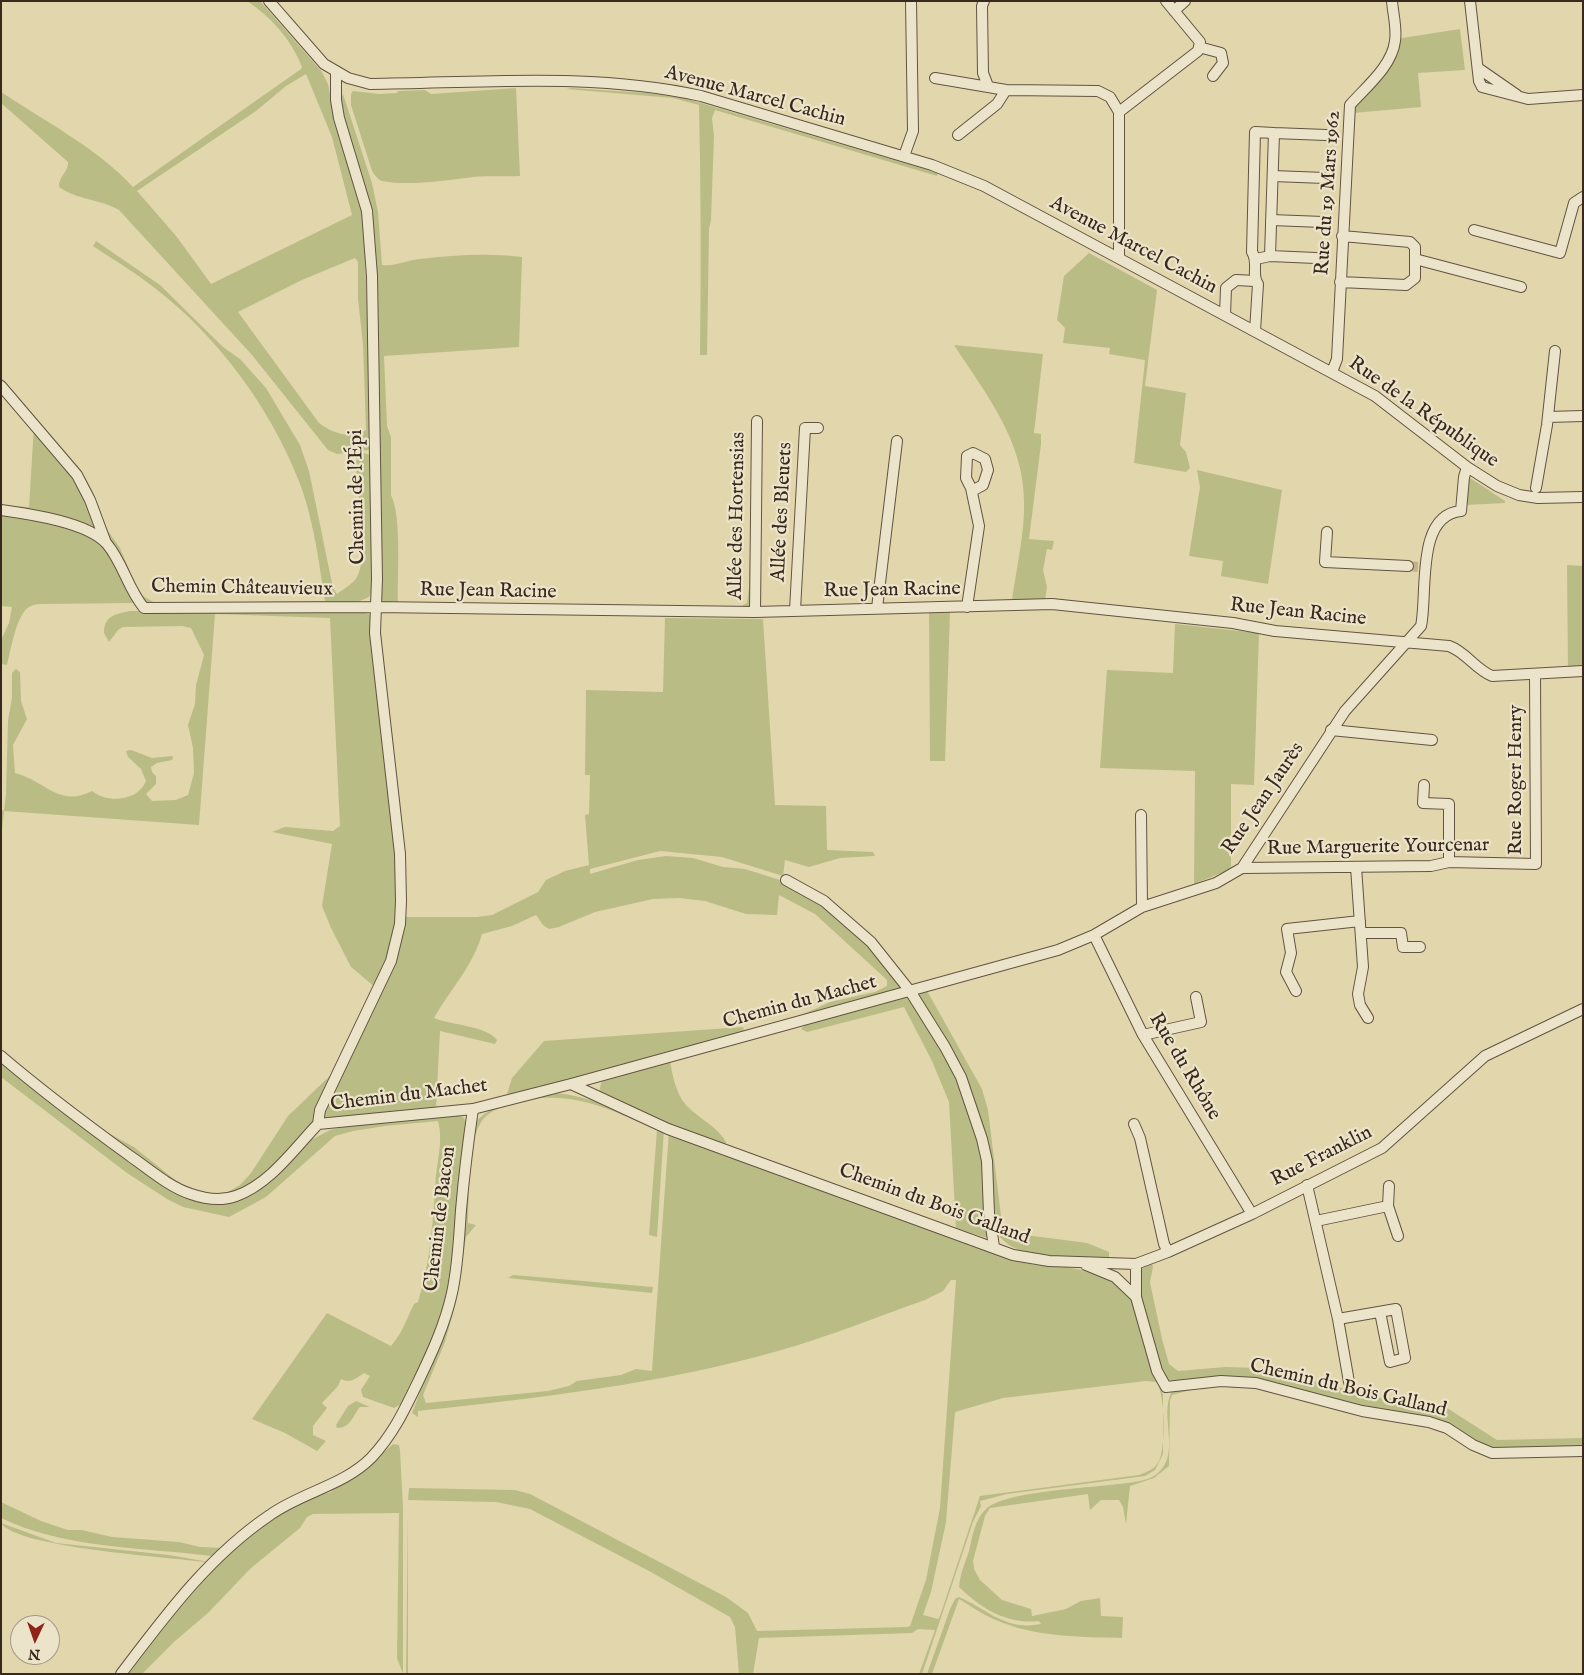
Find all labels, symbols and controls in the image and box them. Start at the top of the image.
street label: Avenue Marcel Cachin [662,61,848,133]
street label: Rue du 19 Mars 1962 [1311,110,1347,276]
street label: Avenue Marcel Cachin [1045,192,1221,300]
street label: Rue de la République [1343,352,1503,474]
street label: Chemin de l'Épi [345,429,371,565]
street label: Allée des Hortensias [725,432,751,600]
street label: Allée des Bleuets [767,442,799,582]
street label: Chemin Châteauvieux [151,575,333,603]
street label: Rue Jean Racine [823,578,961,604]
street label: Rue Jean Racine [419,579,557,605]
street label: Rue Jean Racine [1229,594,1367,632]
street label: Rue Roger Henry [1505,705,1529,855]
street label: Rue Jean Jaurès [1218,739,1310,859]
street label: Rue Marguerite Yourcenar [1267,834,1489,862]
street label: Chemin du Machet [721,971,879,1035]
street label: Rue du Rhône [1143,1009,1225,1125]
street label: Chemin du Machet [329,1074,489,1118]
street label: Rue Franklin [1267,1121,1377,1193]
street label: Chemin de Bacon [420,1145,462,1293]
street label: Chemin du Bois Galland [835,1159,1033,1251]
street label: Chemin du Bois Galland [1247,1355,1449,1423]
north arrow [10,1615,60,1665]
text: N [28,1645,41,1663]

